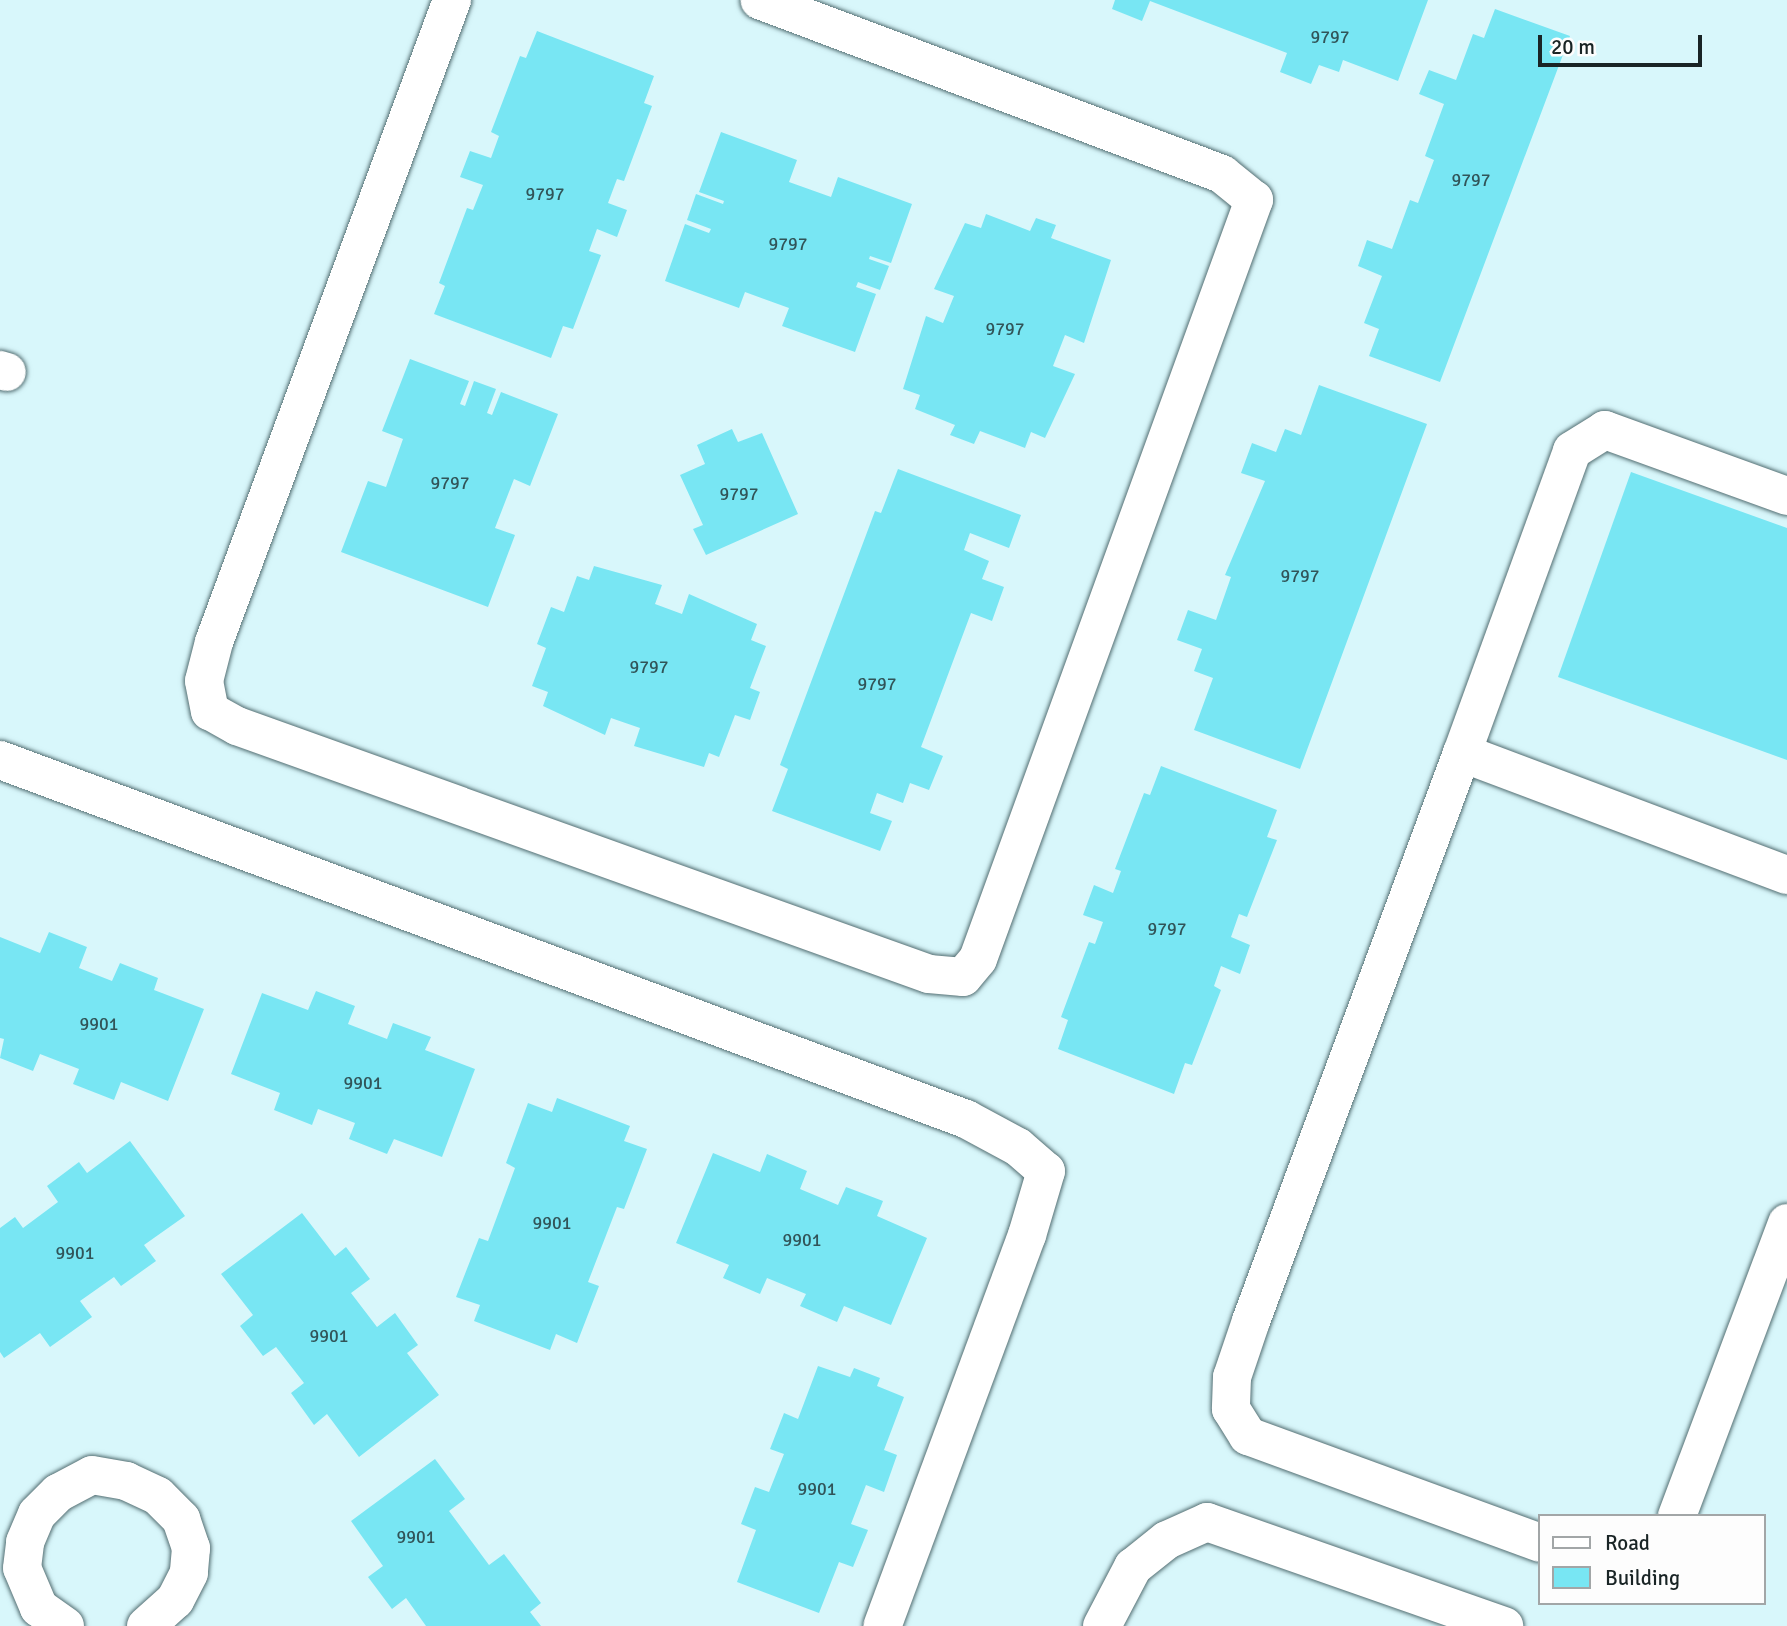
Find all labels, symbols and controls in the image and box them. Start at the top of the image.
scale bar [1542,21,1706,65]
house number: 9797 [1311,26,1349,48]
text: 20 m [1551,34,1595,60]
house number: 9797 [1452,169,1490,191]
house number: 9797 [526,183,564,205]
house number: 9797 [769,233,807,255]
house number: 9797 [986,318,1024,340]
house number: 9797 [431,472,469,494]
house number: 9797 [720,483,758,505]
house number: 9797 [1281,565,1319,587]
house number: 9797 [630,656,668,678]
house number: 9797 [858,673,896,695]
house number: 9797 [1148,918,1186,940]
house number: 9901 [80,1013,118,1035]
house number: 9901 [344,1072,382,1094]
house number: 9901 [533,1212,571,1234]
house number: 9901 [783,1229,821,1251]
house number: 9901 [56,1242,94,1264]
house number: 9901 [310,1325,348,1347]
house number: 9901 [798,1478,836,1500]
legend [1538,1514,1766,1605]
house number: 9901 [397,1526,435,1548]
text: Road [1605,1530,1650,1556]
text: Building [1605,1565,1680,1591]

